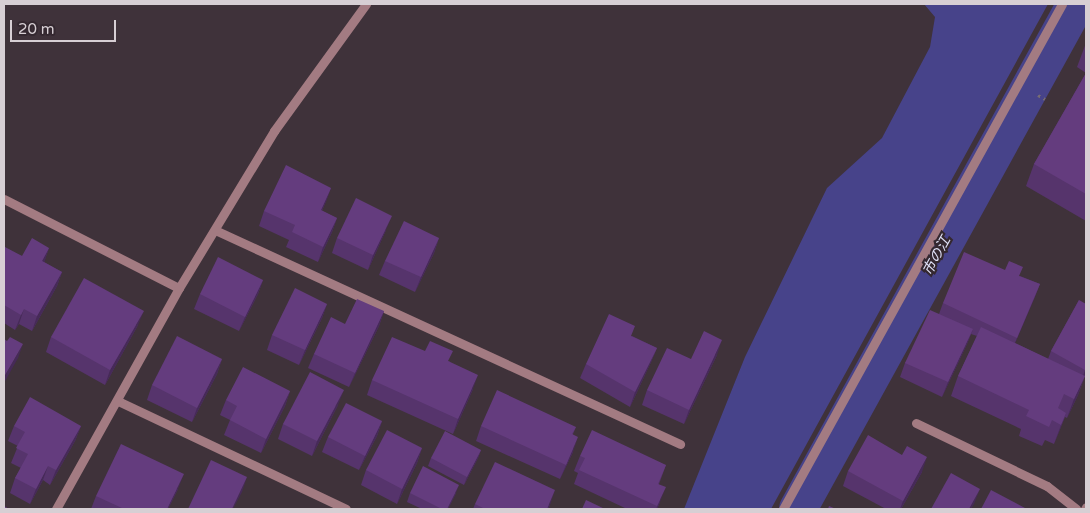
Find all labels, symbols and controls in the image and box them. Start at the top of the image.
scale bar [12,10,119,42]
text: 20 m [18,20,55,38]
water label: 市の江 [919,234,955,278]

